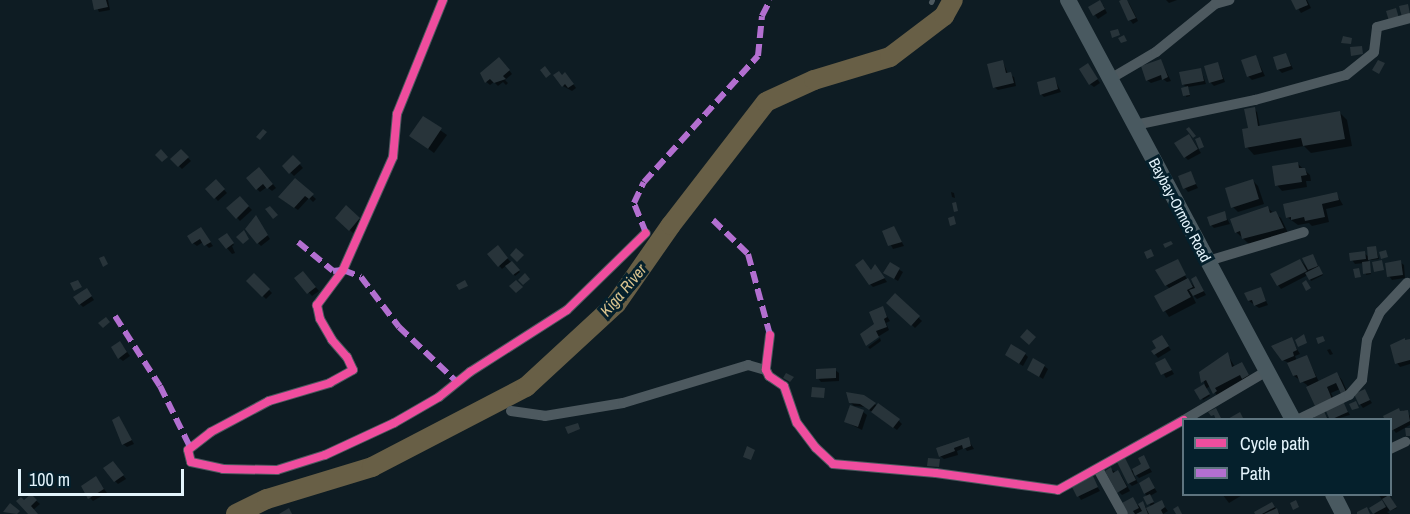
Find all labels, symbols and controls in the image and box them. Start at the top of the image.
street label: Baybay-Ormoc Road [1145,155,1215,265]
water label: Kiga River [596,260,650,320]
legend [1182,418,1392,496]
text: Cycle path [1240,431,1310,456]
scale bar [21,457,188,495]
text: Path [1240,461,1270,486]
text: 100 m [29,467,70,492]

